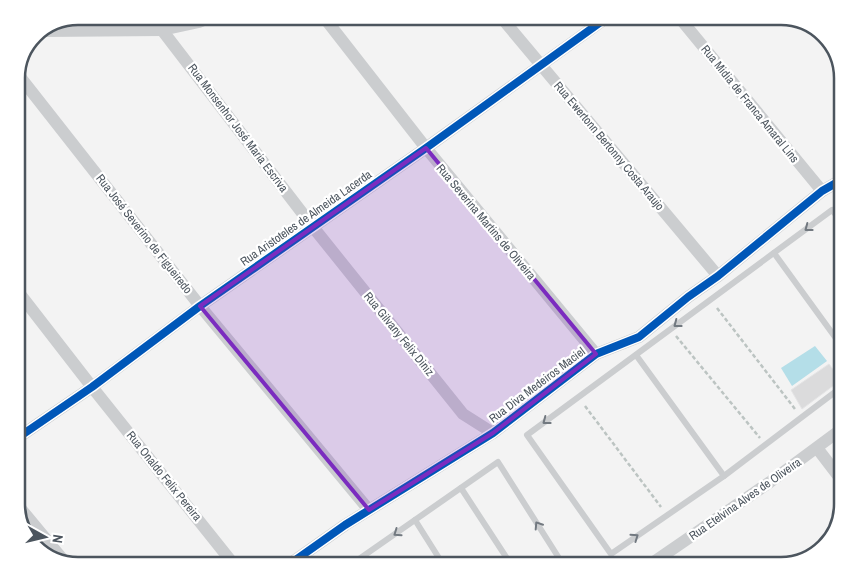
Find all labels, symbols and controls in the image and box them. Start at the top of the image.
street label: Rua Midia de Franca Amaral Lins [697,42,803,166]
street label: Rua Monsenhor José Maria Escriva [184,61,292,196]
street label: Rua Ewertonn Bertonny Costa Araujo [550,78,668,214]
street label: Rua Severina Martins de Oliveira [433,161,540,284]
street label: Rua Aristoteles de Almeida Lacerda [237,166,375,270]
street label: Rua José Severino de Figueiredo [92,171,196,297]
one-way arrow [804,222,814,231]
street label: Rua Gilvany Felix Diniz [360,289,438,379]
one-way arrow [674,319,683,327]
street label: Rua Diva Medeiros Maciel [486,344,588,426]
one-way arrow [542,415,552,424]
street label: Rua Onaldo Felix Pereira [123,428,206,525]
street label: Rua Etelvina Alves de Oliveira [686,454,805,544]
north arrow [20,512,70,562]
one-way arrow [535,521,544,530]
one-way arrow [393,527,403,536]
text: N [48,533,67,544]
one-way arrow [629,534,639,543]

